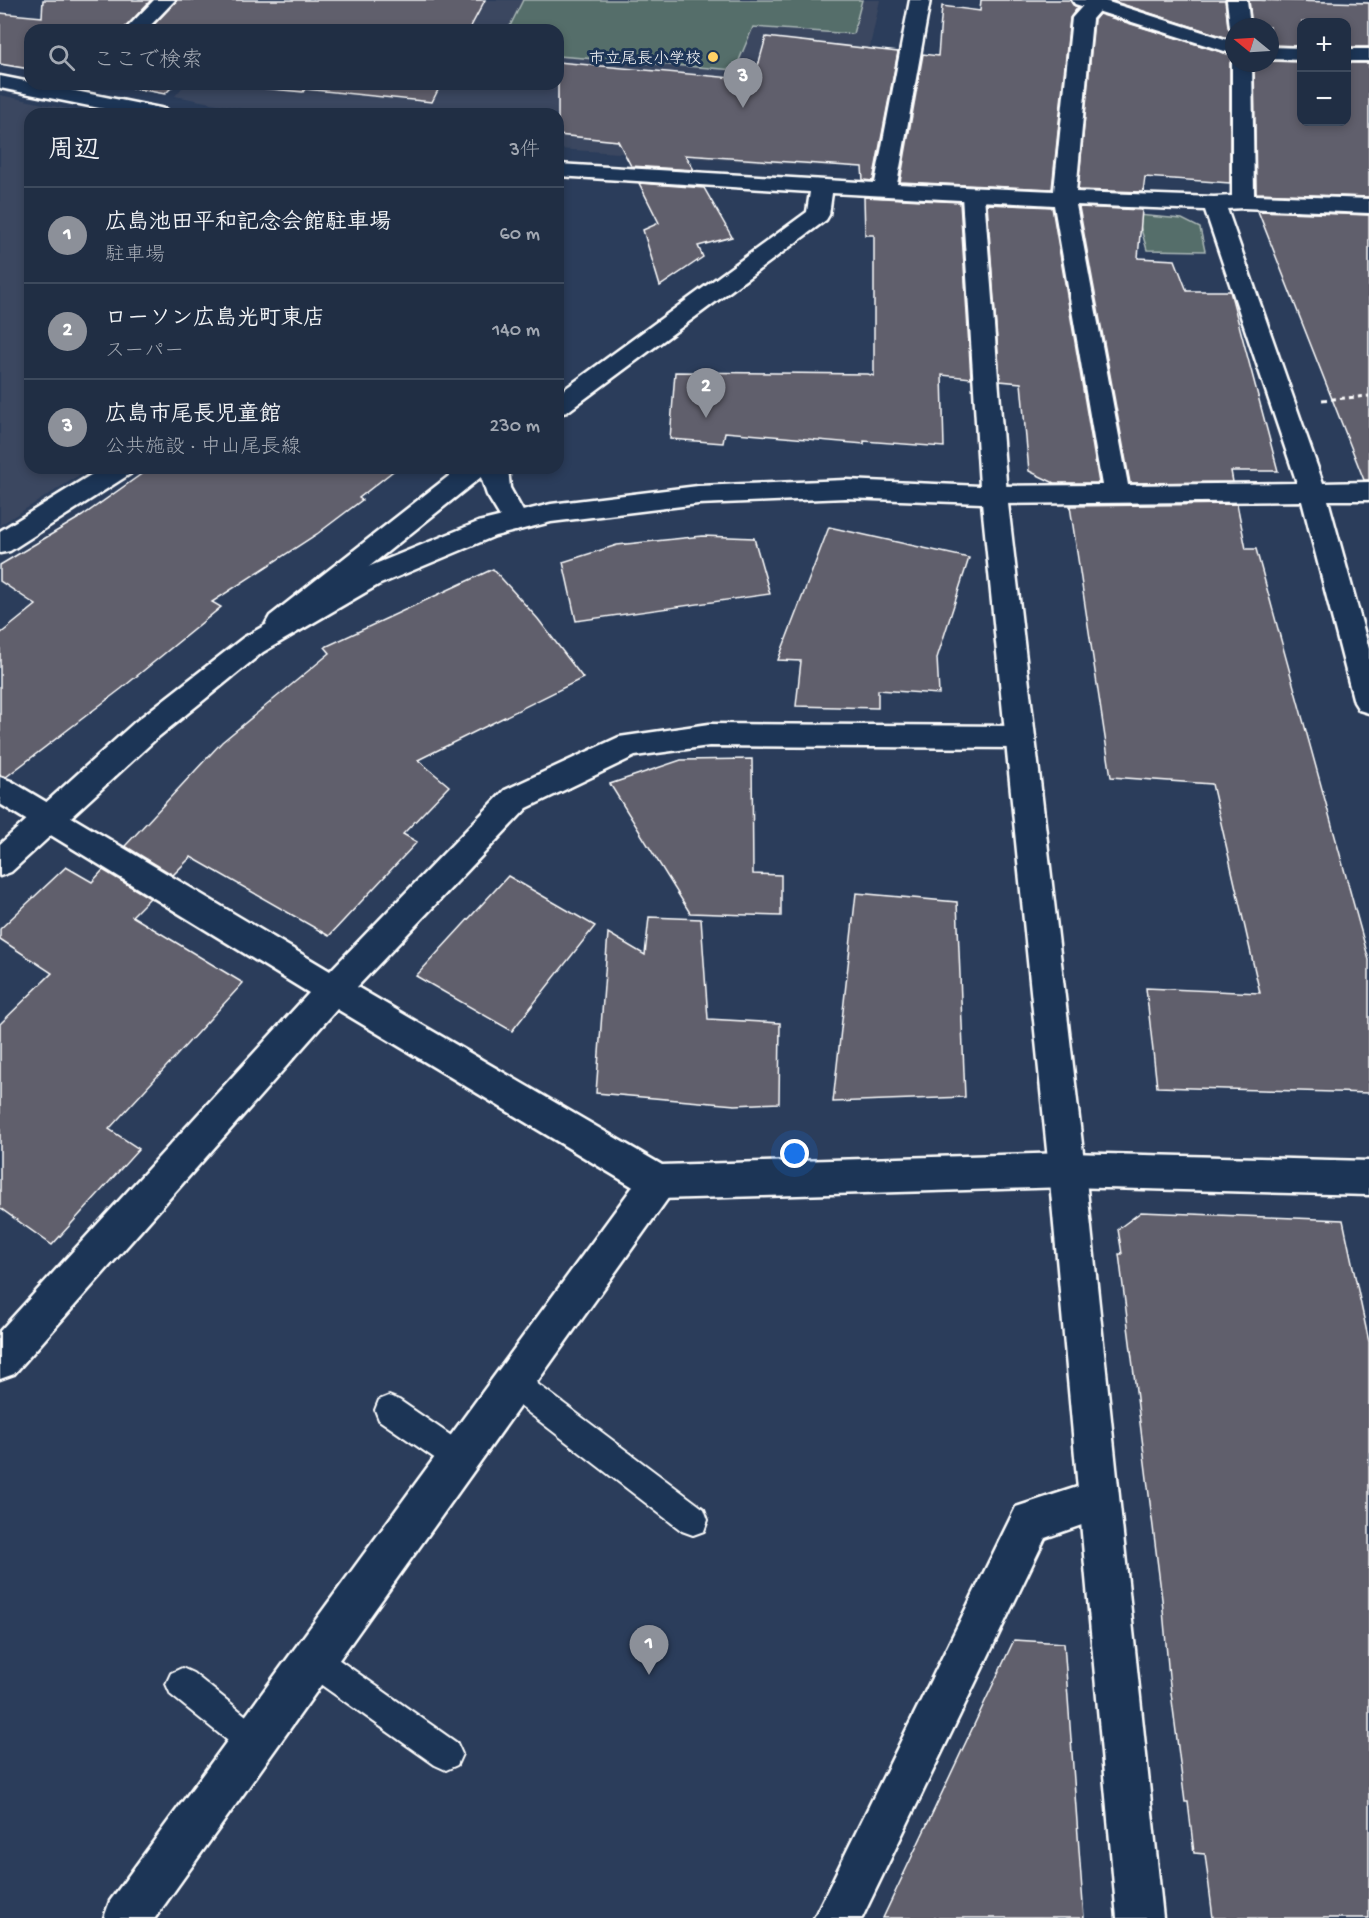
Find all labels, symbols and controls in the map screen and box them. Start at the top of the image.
north arrow [1225,18,1279,72]
map controls [1297,18,1351,126]
button: + [1297,18,1351,72]
search box [24,24,564,90]
icon: search [45,41,78,74]
text: ここで検索 [93,49,203,75]
place label: 市立尾長小学校 [589,50,701,70]
marker: 市立尾長小学校 [706,50,720,64]
pin: 3 [724,58,762,108]
button: − [1297,72,1351,126]
text: 周辺 [48,137,100,168]
text: 3件 [510,140,540,163]
text: 広島池田平和記念会館駐車場 [105,211,391,237]
text: 1 [63,224,72,247]
text: 60 m [500,224,540,247]
text: 駐車場 [105,245,165,268]
text: ローソン広島光町東店 [105,307,325,333]
text: 2 [63,320,72,343]
text: 140 m [492,320,540,343]
text: スーパー [105,341,184,364]
pin: 2 [686,368,726,418]
text: 広島市尾長児童館 [105,403,281,429]
text: 3 [62,416,73,439]
text: 230 m [490,416,540,439]
text: 公共施設 · 中山尾長線 [105,437,301,460]
your location [780,1139,809,1168]
pin: 1 [630,1626,668,1675]

